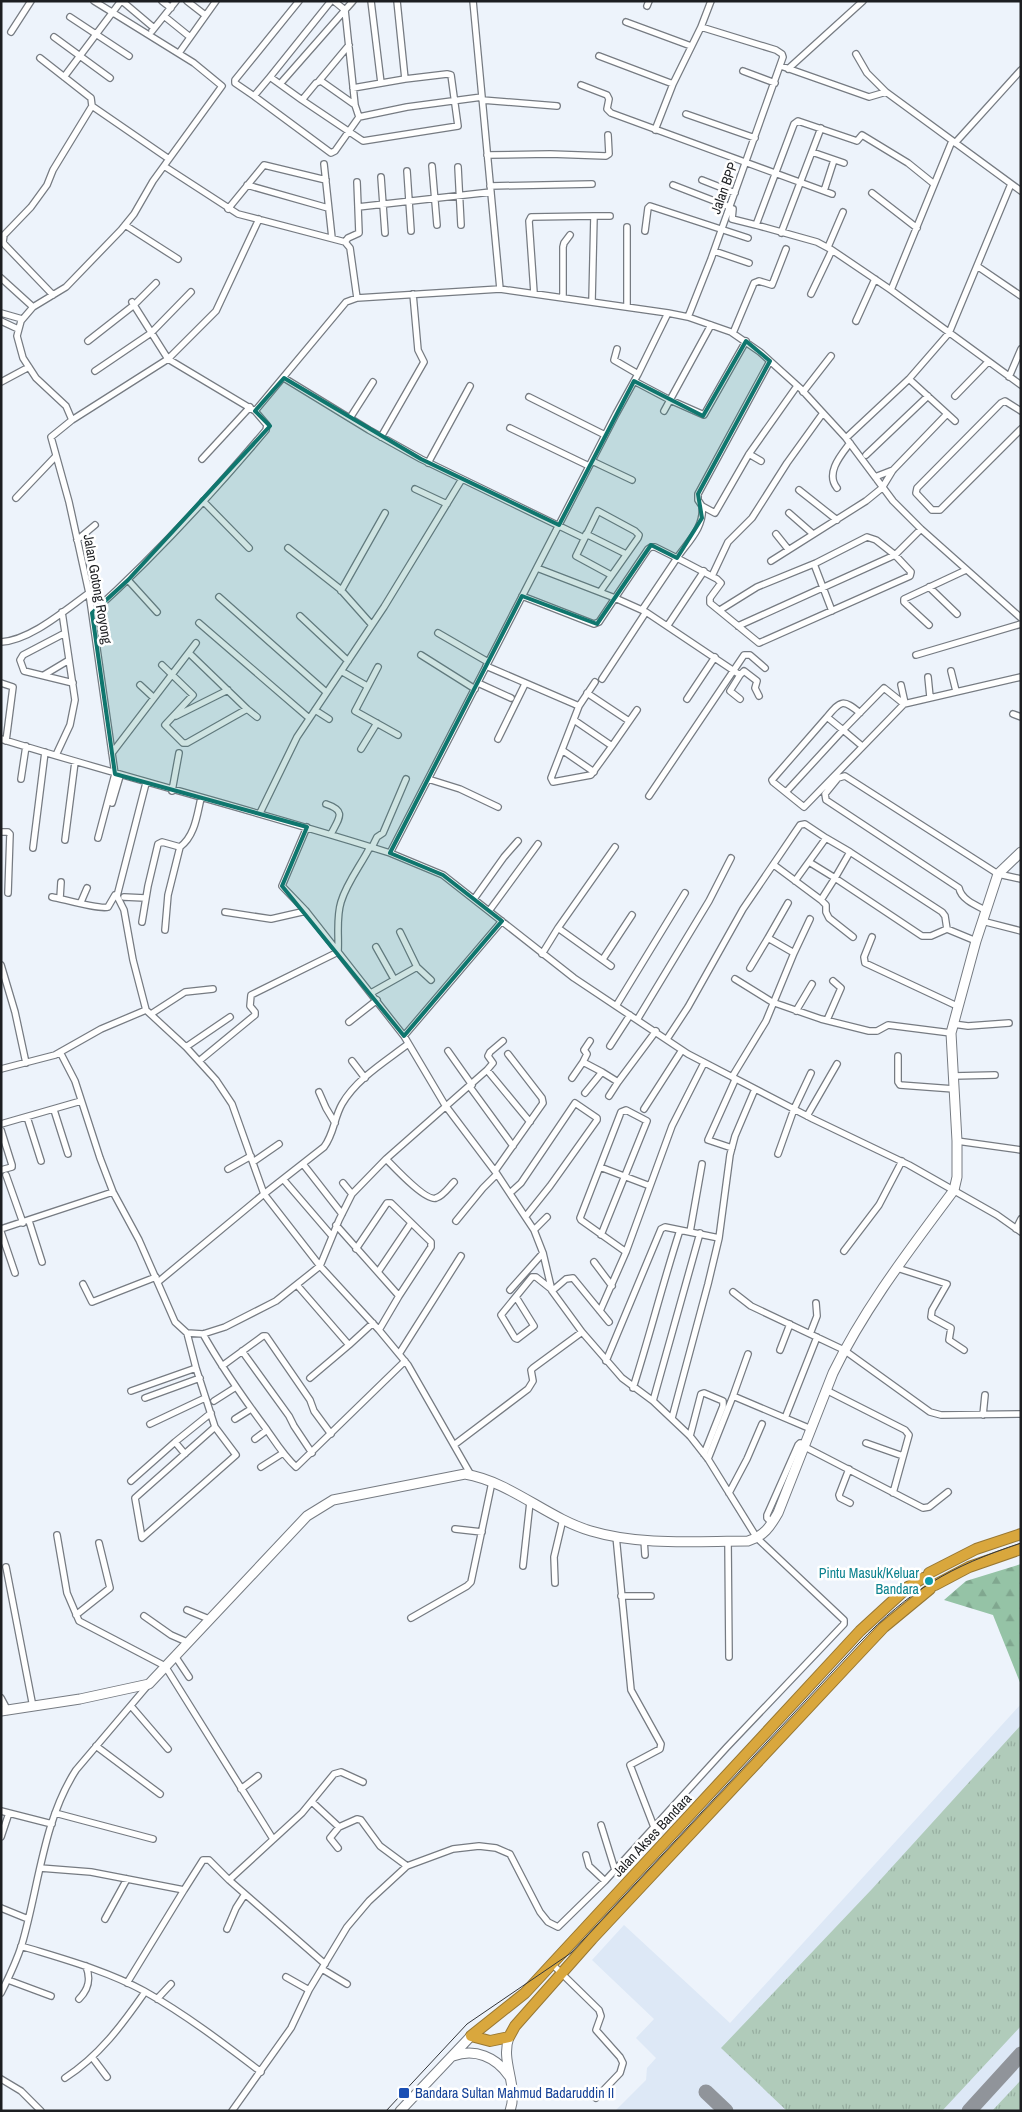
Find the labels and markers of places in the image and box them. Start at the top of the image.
place label: Pintu Masuk/Keluar Bandara [819,1564,920,1598]
marker: Pintu Masuk/Keluar Bandara [923,1575,935,1587]
place label: Bandara Sultan Mahmud Badaruddin II [415,2084,614,2102]
marker: Bandara Sultan Mahmud Badaruddin II [397,2086,411,2100]

